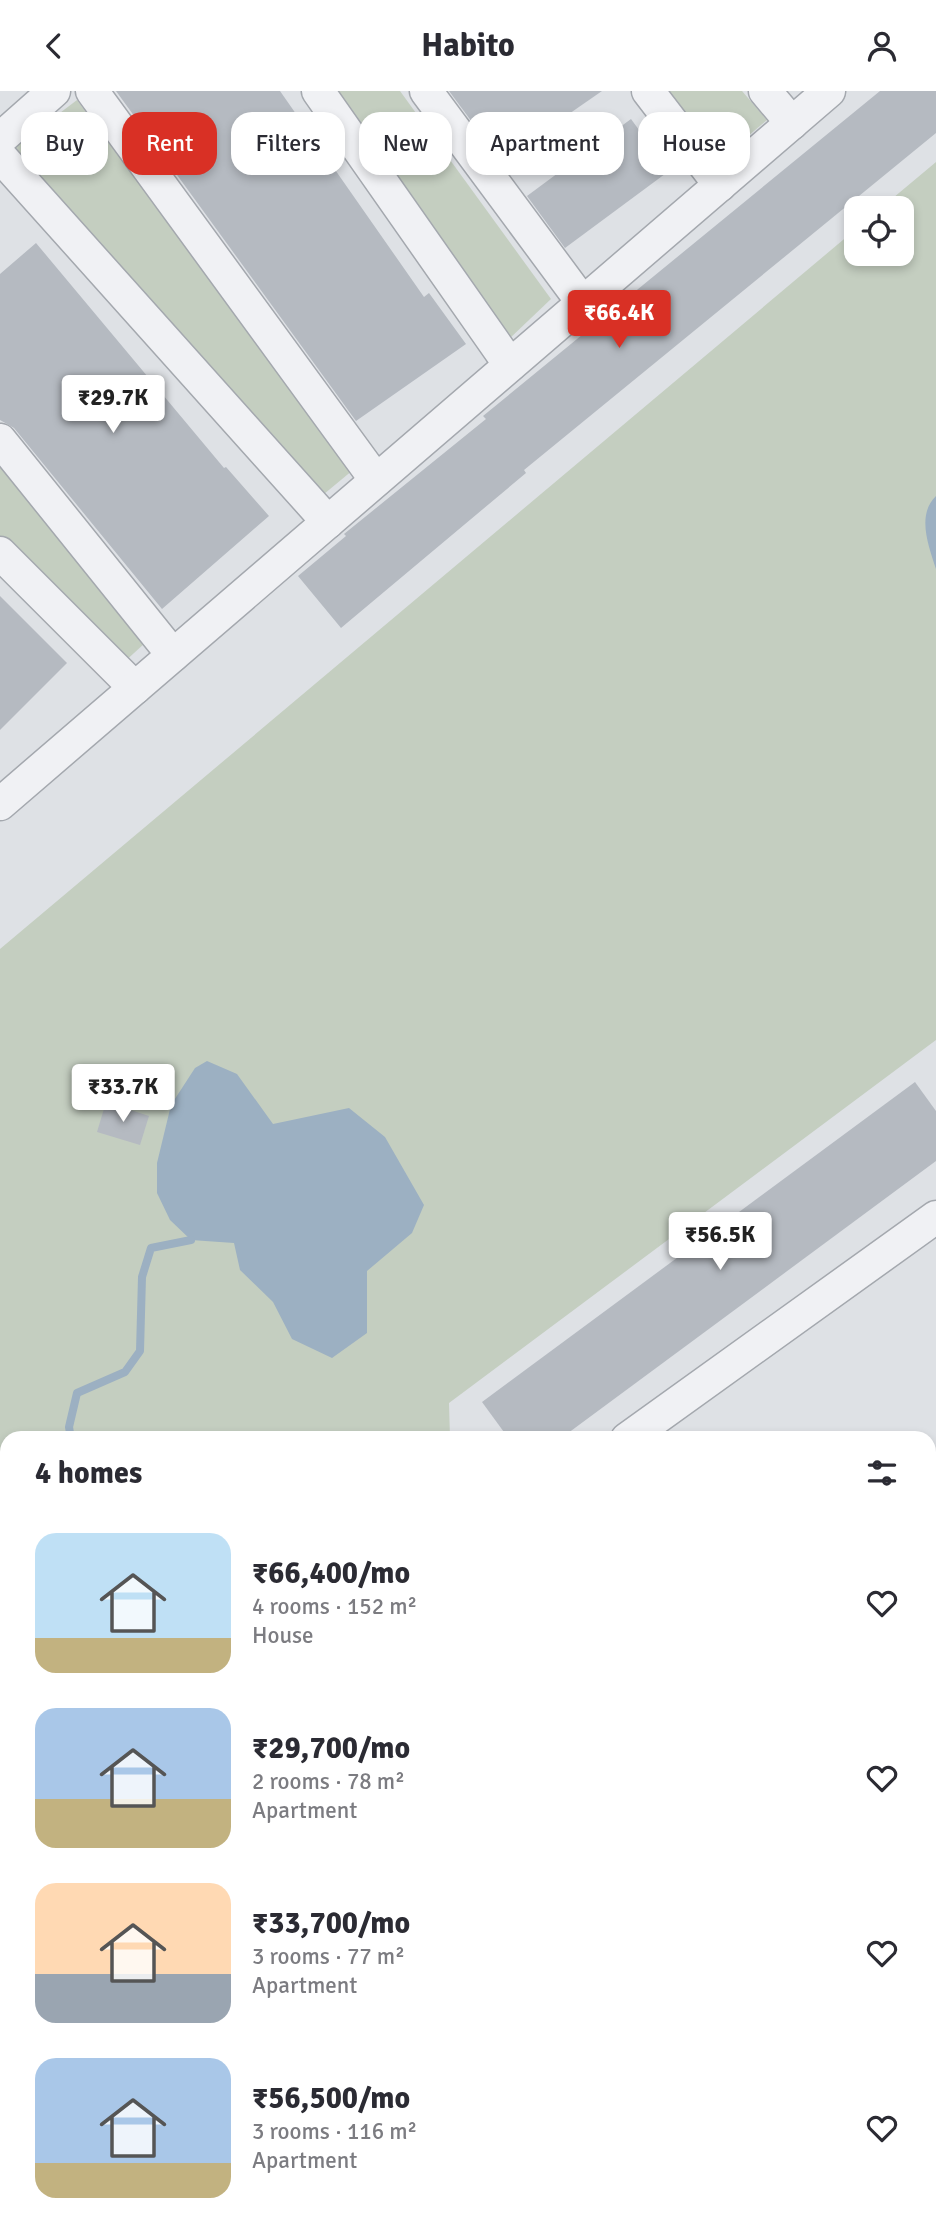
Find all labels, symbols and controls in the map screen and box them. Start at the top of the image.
text: Habito [421,26,515,65]
icon: back [35,27,73,65]
icon: person [863,27,901,65]
chip: Buy [21,112,108,175]
chip: Rent [122,112,217,175]
chip: Filters [231,112,345,175]
chip: New [359,112,452,175]
chip: Apartment [466,112,624,175]
chip: House [638,112,750,175]
map controls [844,196,914,266]
button: locate [844,196,914,266]
pin: ₹66.4K [562,291,676,350]
text: ₹66.4K [584,298,654,327]
pin: ₹29.7K [56,375,170,435]
text: ₹29.7K [78,383,148,412]
pin: ₹33.7K [66,1065,180,1124]
text: ₹33.7K [88,1072,158,1101]
pin: ₹56.5K [663,1213,777,1272]
text: ₹56.5K [685,1220,755,1249]
icon: filters [863,1454,901,1492]
text: 4 homes [35,1455,142,1492]
text: ₹66,400/mo [252,1555,410,1592]
icon: home [91,1561,175,1645]
icon: heart [863,1584,901,1622]
text: 4 rooms · 152 m² [252,1592,417,1621]
text: House [252,1621,314,1650]
text: ₹29,700/mo [252,1730,410,1767]
icon: home [91,1736,175,1820]
icon: heart [863,1759,901,1797]
text: 2 rooms · 78 m² [252,1767,405,1796]
text: Apartment [252,1796,357,1825]
text: ₹33,700/mo [252,1905,410,1942]
icon: home [91,1911,175,1995]
icon: heart [863,1934,901,1972]
text: 3 rooms · 77 m² [252,1942,405,1971]
text: Apartment [252,1971,357,2000]
text: ₹56,500/mo [252,2080,410,2117]
icon: home [91,2086,175,2170]
icon: heart [863,2109,901,2147]
text: 3 rooms · 116 m² [252,2117,417,2146]
text: Apartment [252,2146,357,2175]

